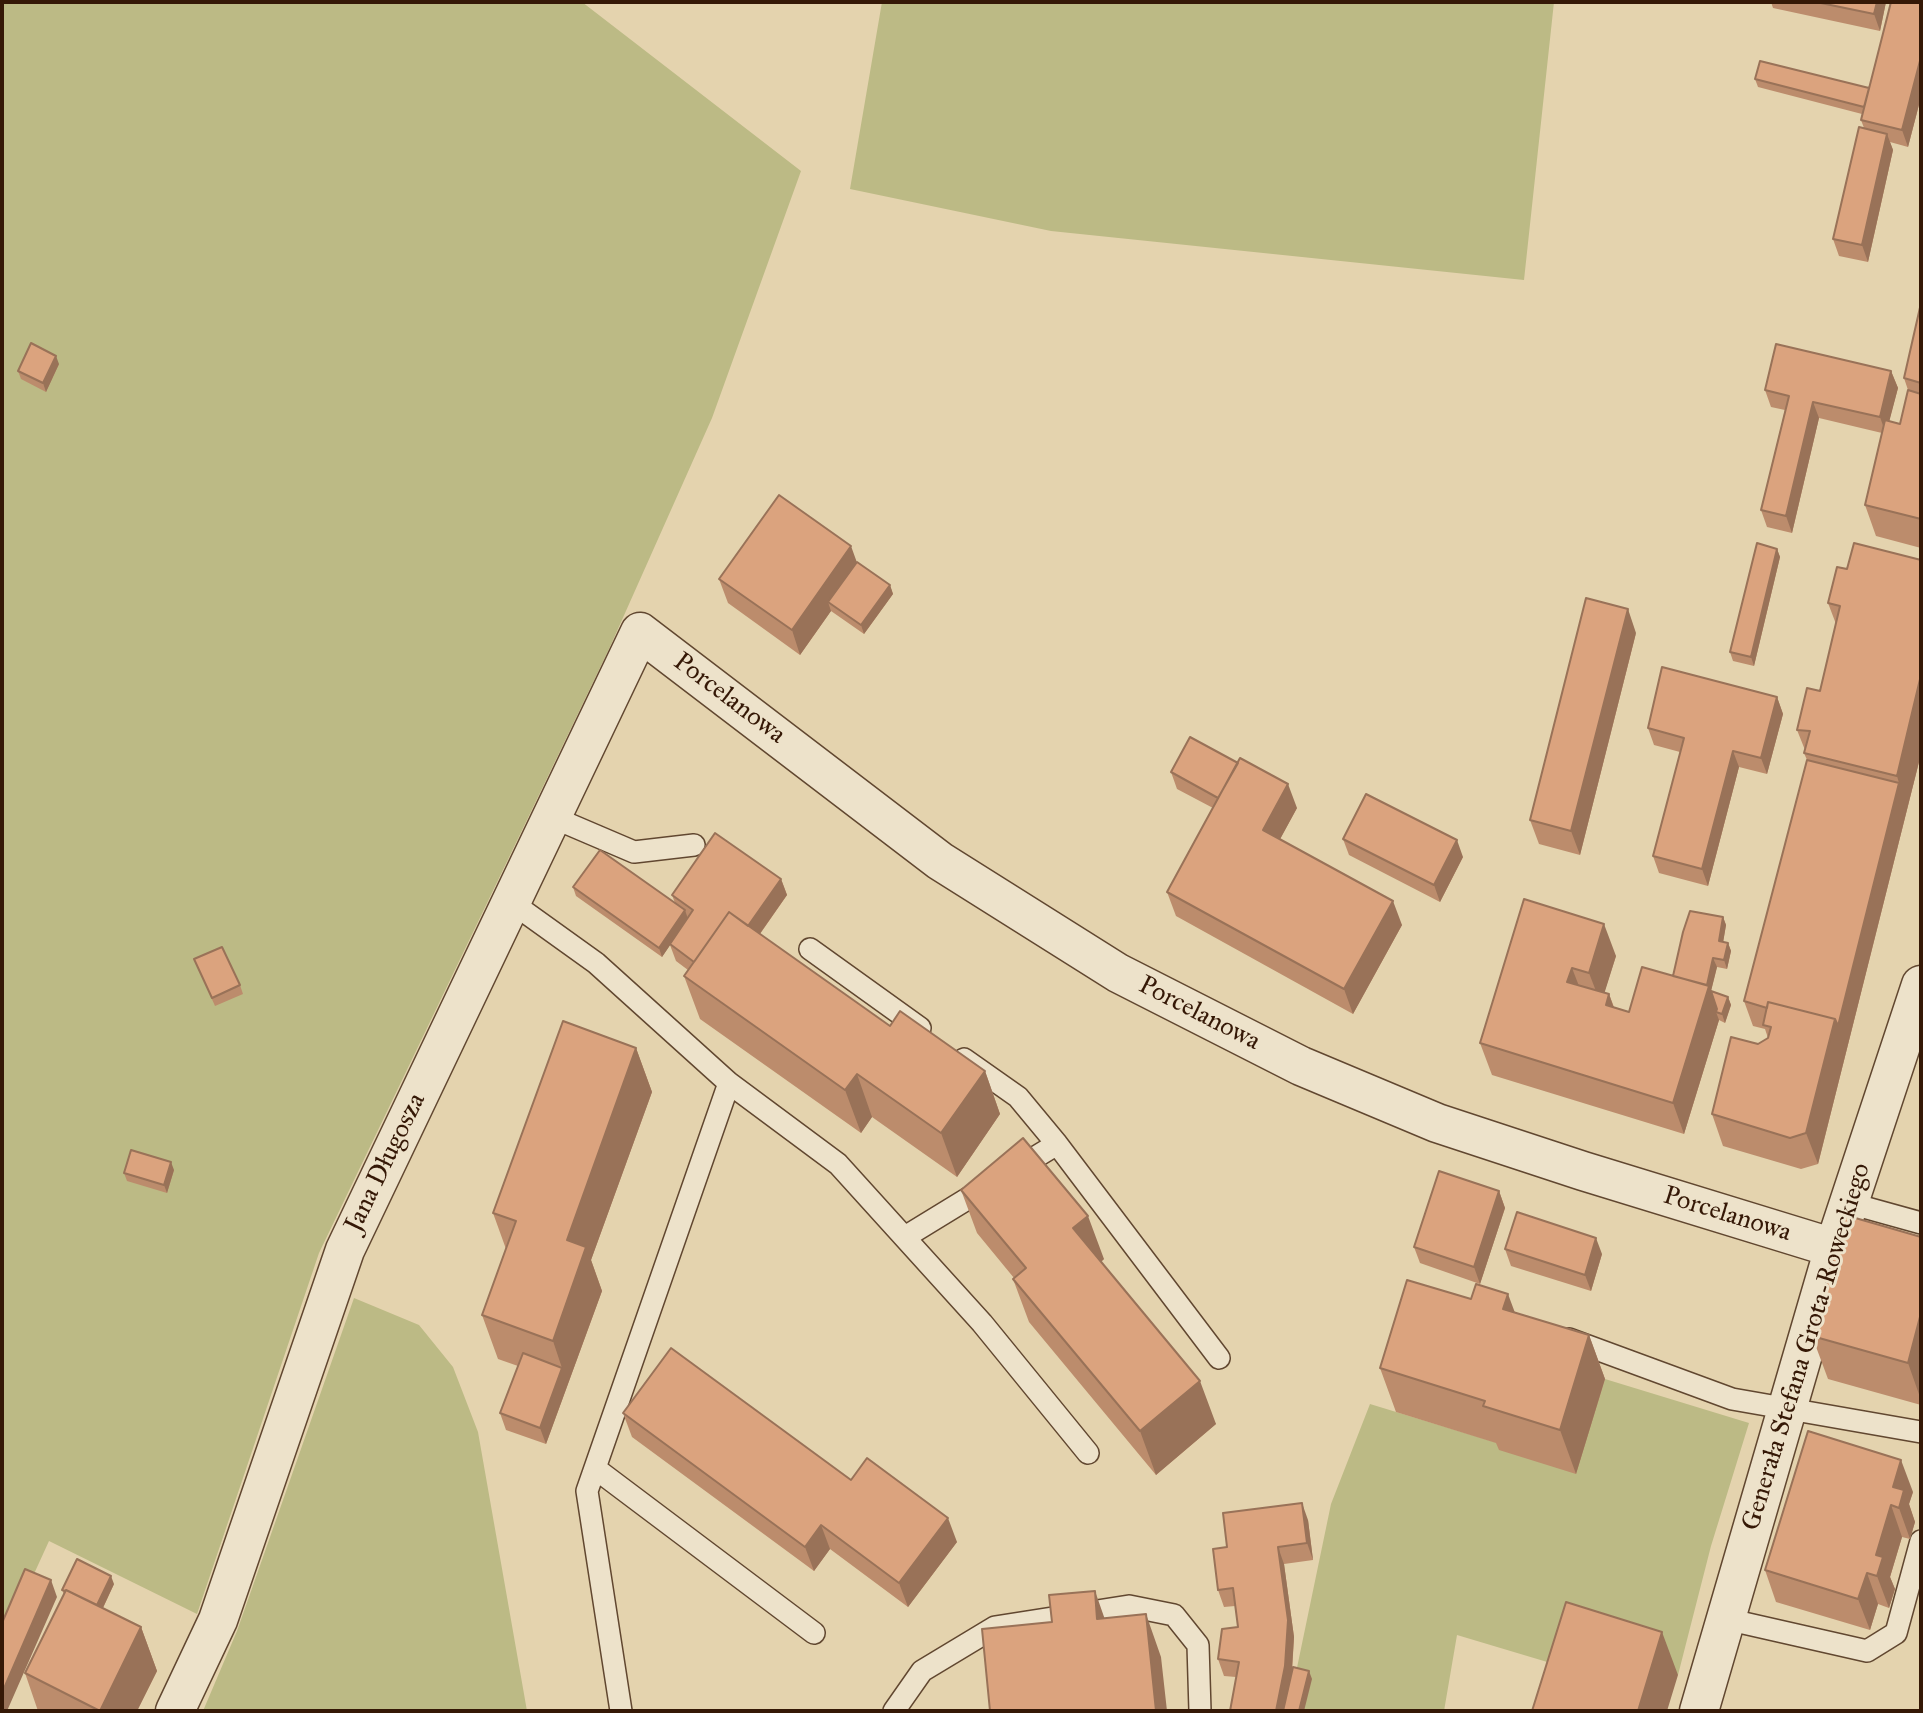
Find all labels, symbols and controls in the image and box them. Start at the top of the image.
street label: Porcelanowa [667,647,791,751]
street label: Porcelanowa [1133,970,1265,1058]
street label: Jana Długosza [339,1088,433,1238]
street label: Generała Stefana Grota-Roweckiego [1736,1160,1878,1534]
street label: Porcelanowa [1659,1181,1795,1249]

